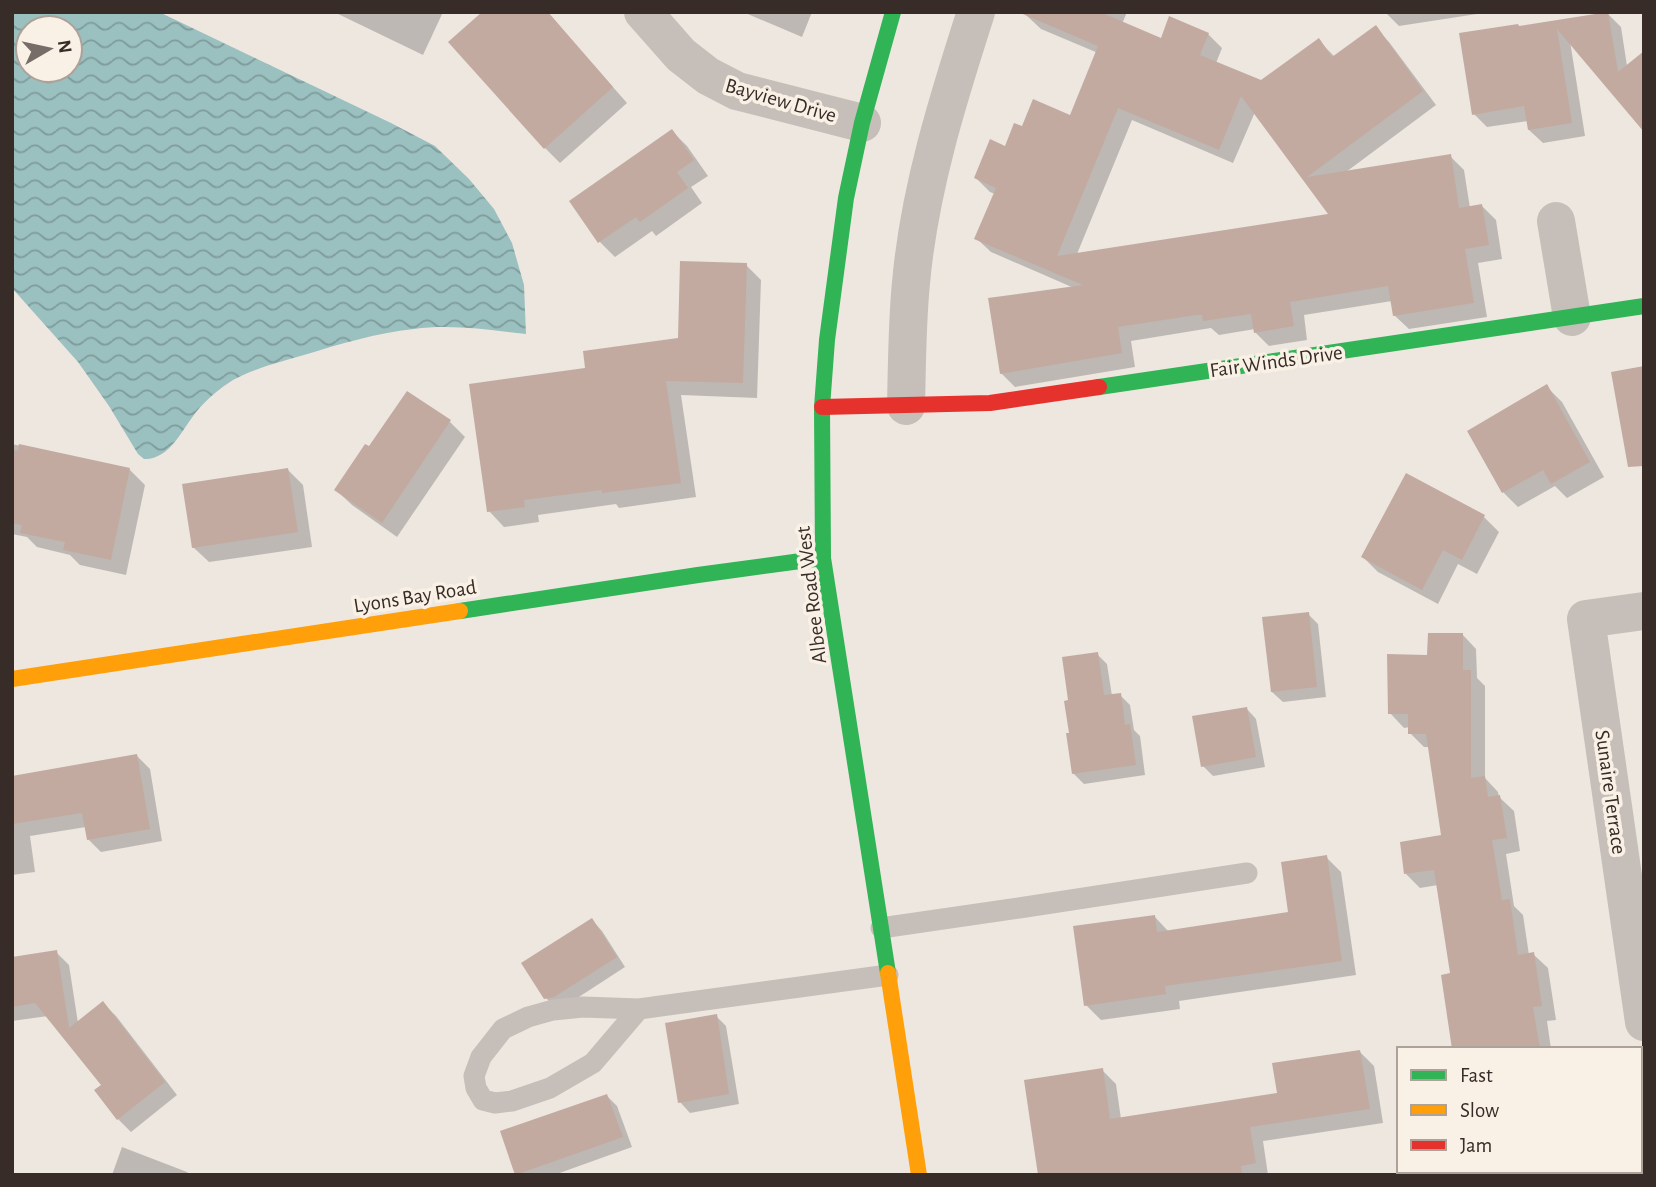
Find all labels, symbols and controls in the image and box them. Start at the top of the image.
north arrow [14,14,84,84]
text: N [54,39,75,55]
street label: Bayview Drive [723,75,839,126]
street label: Fair Winds Drive [1208,342,1344,381]
street label: Albee Road West [793,525,830,665]
street label: Lyons Bay Road [352,576,478,617]
street label: Sunaire Terrace [1591,729,1630,856]
legend [1397,1047,1642,1173]
text: Fast [1460,1065,1493,1086]
text: Slow [1460,1100,1499,1121]
text: Jam [1460,1135,1492,1156]

